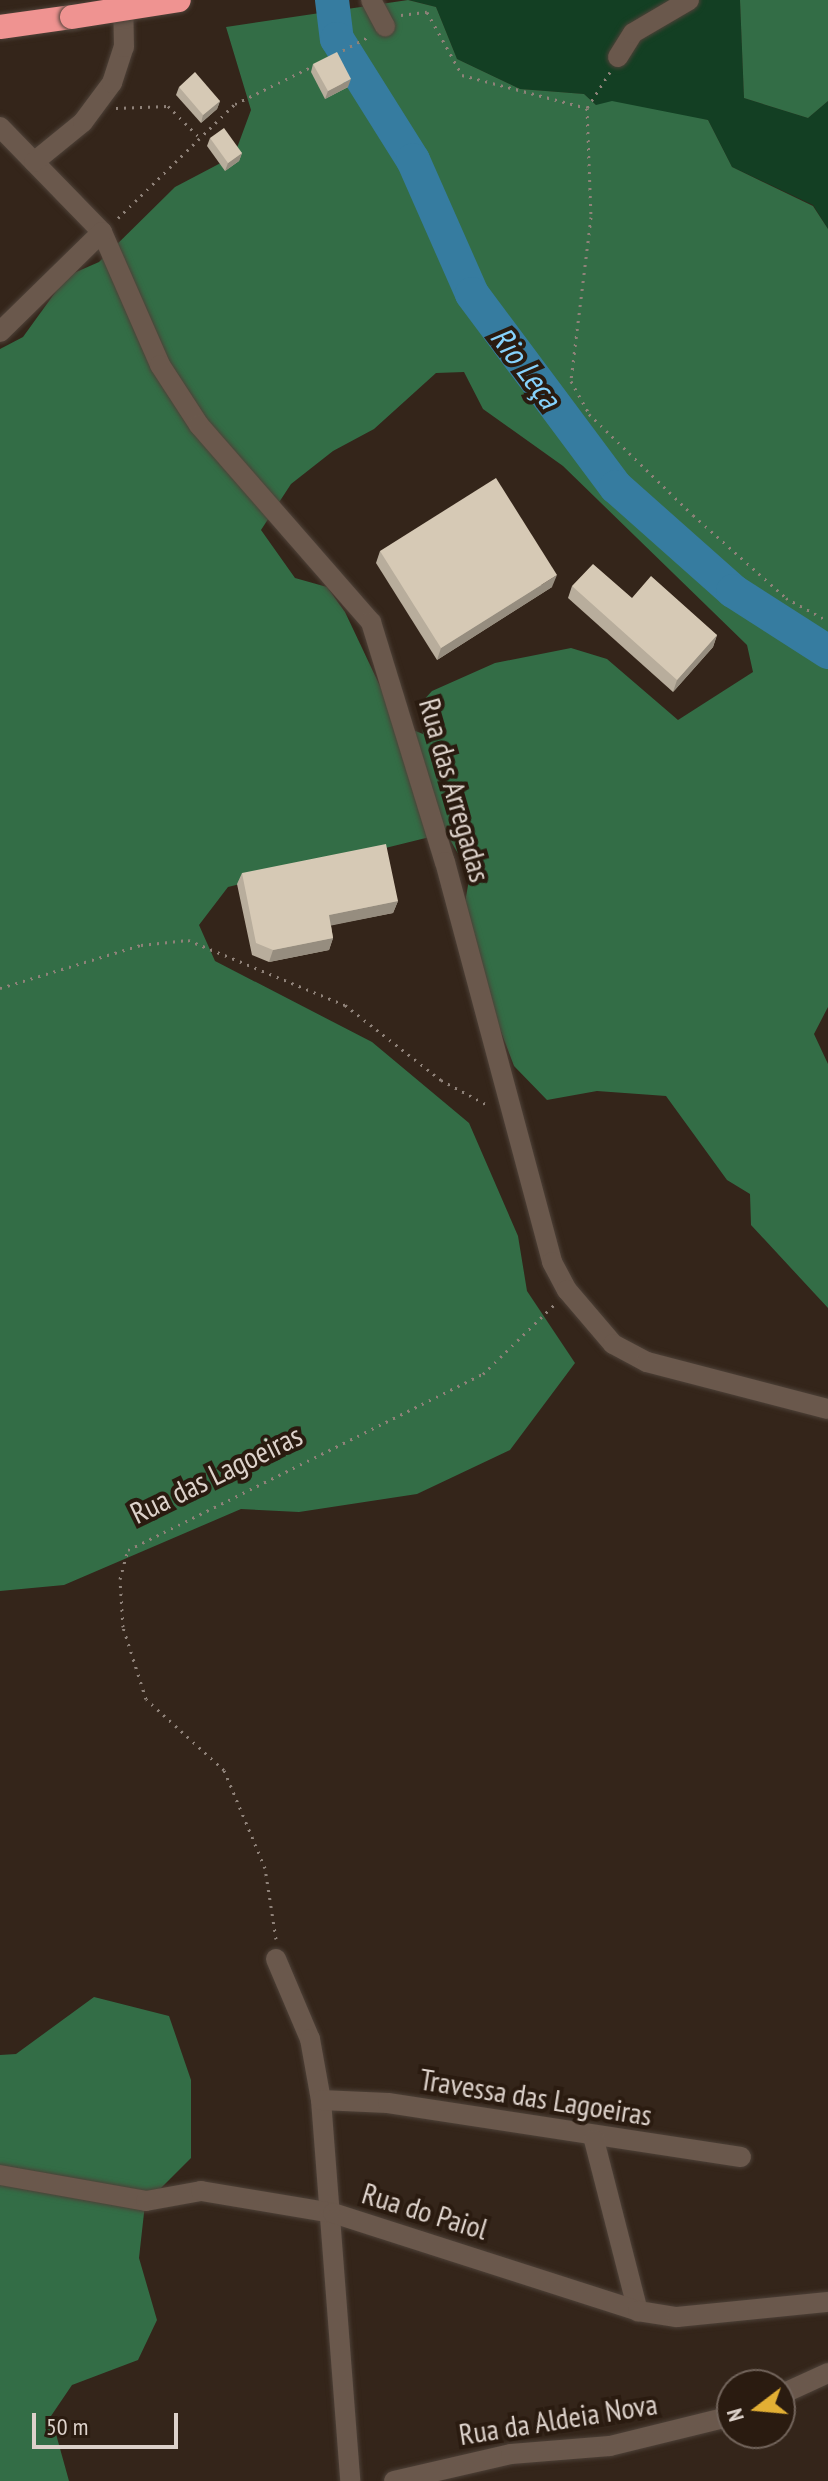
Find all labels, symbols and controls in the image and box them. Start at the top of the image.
water label: Rio Leça [483,319,569,415]
street label: Rua das Arregadas [411,694,499,886]
street label: Rua das Lagoeiras [124,1417,308,1531]
street label: Travessa das Lagoeiras [417,2061,655,2133]
street label: Rua do Paiol [358,2175,492,2247]
north arrow [716,2369,796,2449]
street label: Rua da Aldeia Nova [456,2385,660,2453]
scale bar [36,2397,182,2447]
text: N [720,2405,750,2425]
text: 50 m [46,2411,88,2442]

